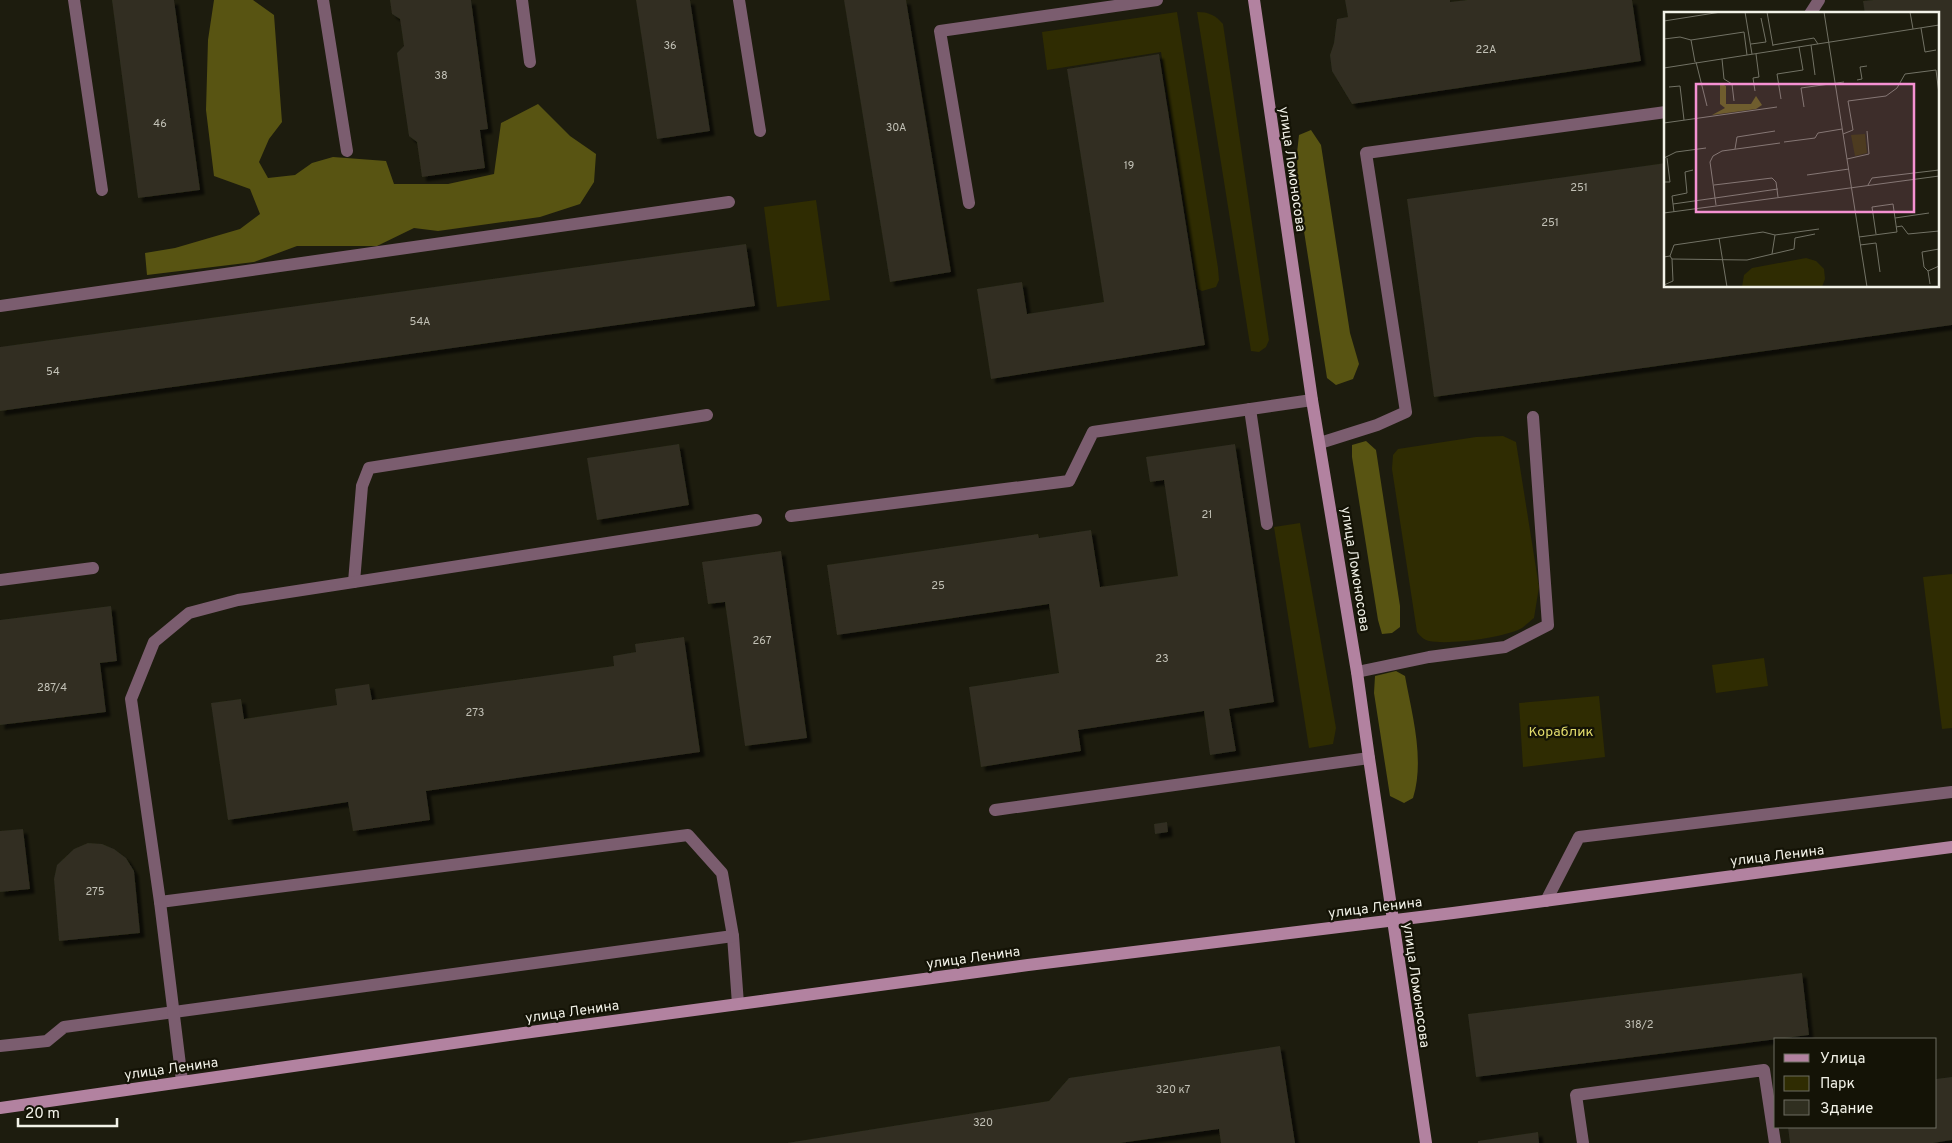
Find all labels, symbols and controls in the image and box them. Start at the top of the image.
inset map [1664,12,1940,288]
house number: 36 [663,39,677,53]
house number: 22А [1476,43,1496,57]
house number: 38 [434,69,448,83]
street label: улица Ломоносова [1274,106,1309,233]
house number: 46 [153,117,167,131]
house number: 30А [886,121,906,135]
house number: 19 [1124,159,1134,173]
house number: 251 [1570,181,1588,195]
house number: 251 [1541,216,1559,230]
house number: 54А [409,315,431,329]
house number: 54 [46,365,60,379]
street label: улица Ломоносова [1336,506,1373,633]
house number: 21 [1202,508,1212,522]
house number: 25 [931,579,945,593]
house number: 267 [753,634,772,648]
house number: 23 [1155,652,1169,666]
house number: 287/4 [37,681,67,695]
house number: 273 [466,706,484,720]
park label: Кораблик [1528,724,1594,741]
street label: улица Ленина [1729,842,1825,871]
house number: 275 [85,885,105,899]
street label: улица Ленина [1327,894,1423,923]
street label: улица Ломоносова [1398,922,1433,1049]
street label: улица Ленина [925,943,1021,973]
street label: улица Ленина [524,997,620,1027]
house number: 318/2 [1624,1018,1654,1032]
legend [1774,1038,1937,1128]
text: Улица [1820,1050,1865,1069]
street label: улица Ленина [123,1054,219,1084]
text: Парк [1820,1075,1855,1094]
house number: 320 к7 [1156,1083,1190,1097]
scale bar [18,1096,116,1128]
text: Здание [1820,1100,1873,1119]
text: 20 m [25,1105,60,1124]
house number: 320 [973,1116,993,1130]

